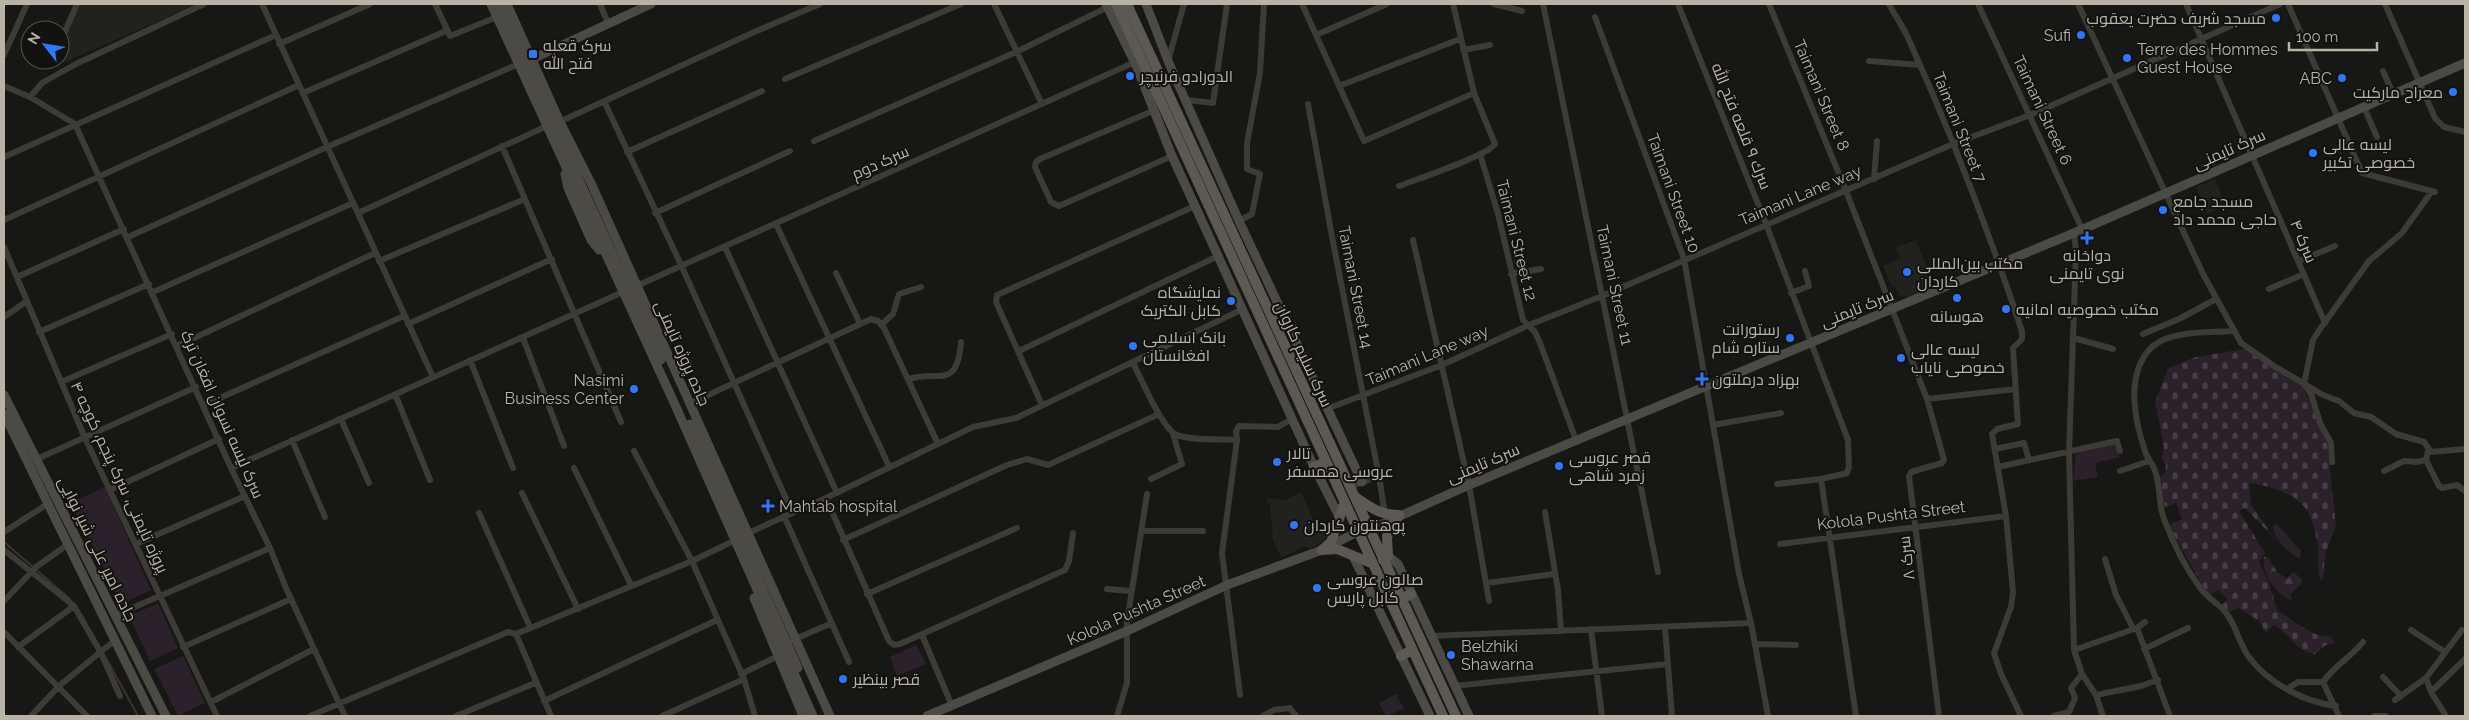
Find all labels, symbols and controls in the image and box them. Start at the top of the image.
place label: مسجد شریف حضرت یعقوب [2087,9,2266,28]
marker: مسجد شریف حضرت یعقوب [2270,12,2282,24]
north arrow [20,20,70,70]
scale bar [2289,20,2376,52]
place label: Sufi [2044,26,2071,45]
text: 100 m [2296,28,2338,46]
marker: Sufi [2075,29,2087,41]
text: N [24,30,43,47]
place label: سرک قعله فتح الله [543,36,611,75]
street label: Taimani Street 8 [1790,37,1853,153]
place label: Terre des Hommes Guest House [2137,40,2278,77]
marker: سرک قعله فتح الله [527,48,539,60]
street label: Taimani Street 6 [2009,52,2076,168]
marker: Terre des Hommes Guest House [2121,52,2133,64]
street label: سرك ٩ قلعه فتح الله [1706,60,1776,193]
place label: الدورادو فرنیچر [1139,67,1233,88]
street label: Taimani Street 7 [1929,69,1991,186]
place label: ABC [2300,69,2332,88]
marker: الدورادو فرنیچر [1124,70,1136,82]
marker: ABC [2336,72,2348,84]
place label: معراح مارکیت [2353,83,2443,104]
marker: معراح مارکیت [2447,86,2459,98]
street label: سرک تایمنی [2190,125,2269,175]
street label: Taimani Street 10 [1643,131,1704,255]
place label: لیسه عالی خصوصی تکبیر [2322,135,2415,173]
street label: سرک دوم [849,141,913,185]
marker: لیسه عالی خصوصی تکبیر [2307,147,2319,159]
street label: Taimani Lane way [1736,161,1864,230]
street label: Taimani Street 12 [1492,178,1541,303]
place label: مسجد جامع حاجی محمد داد [2173,192,2277,230]
marker: مسجد جامع حاجی محمد داد [2157,204,2169,216]
street label: سرک ۴ [2286,217,2321,266]
street label: Taimani Street 11 [1592,223,1637,347]
street label: Taimani Street 14 [1334,224,1377,350]
marker: دواخانه نوی تایمنی [2081,232,2093,244]
place label: دواخانه نوی تایمنی [2050,246,2124,284]
place label: مکتب بین‌المللی کاردان [1917,254,2023,292]
marker: مکتب بین‌المللی کاردان [1901,266,1913,278]
place label: نمایشگاه کابل الکتریک [1141,283,1221,321]
street label: سرک تایمنی [1818,285,1897,333]
marker: هوسانه [1951,292,1963,304]
marker: نمایشگاه کابل الکتریک [1225,295,1237,307]
street label: جاده پروژه تایمنی [649,298,714,410]
street label: سرک سلیم کاروان [1269,298,1336,411]
place label: مکتب خصوصیه امانیه [2016,300,2159,319]
marker: مکتب خصوصیه امانیه [2000,303,2012,315]
place label: هوسانه [1930,307,1984,326]
place label: رستورانت ستاره شام [1712,320,1780,359]
street label: Taimani Lane way [1363,321,1491,390]
street label: سرک لیسه نسوان افغان‌ ترک [176,327,268,502]
place label: بانک اسلامی افغانستان [1143,328,1226,366]
marker: رستورانت ستاره شام [1784,332,1796,344]
marker: بانک اسلامی افغانستان [1127,340,1139,352]
place label: لیسه عالی خصوصی نایاب [1911,340,2005,378]
marker: لیسه عالی خصوصی نایاب [1895,352,1907,364]
place label: بهزاد درملتون [1712,370,1799,390]
place label: Nasimi Business Center [505,371,624,408]
marker: بهزاد درملتون [1696,373,1708,385]
street label: پروژه تایمنی، سرک پنجم، کوچه ۴ [65,378,173,578]
marker: Nasimi Business Center [628,383,640,395]
street label: سرک تایمنی [1444,440,1523,488]
place label: تالار عروسی همسفر [1286,444,1394,482]
place label: قصر عروسی زمرد شاهی [1569,448,1651,486]
marker: تالار عروسی همسفر [1271,456,1283,468]
marker: قصر عروسی زمرد شاهی [1553,460,1565,472]
street label: جاده امیر علی شیر نوایی [53,474,141,625]
place label: Mahtab hospital [779,497,898,516]
street label: Kolola Pushta Street [1816,497,1967,534]
marker: Mahtab hospital [761,499,775,513]
place label: پوهنتون کاردان [1304,516,1406,537]
marker: پوهنتون کاردان [1288,519,1300,531]
street label: سرک ۸ [1894,535,1919,581]
place label: صالون عروسی کابل پاریس [1327,570,1424,609]
street label: Kolola Pushta Street [1064,571,1209,649]
marker: صالون عروسی کابل پاریس [1311,582,1323,594]
place label: Belzhiki Shawarna [1461,637,1534,674]
marker: Belzhiki Shawarna [1445,649,1457,661]
place label: قصر بینظیر [852,670,920,689]
marker: قصر بینظیر [837,673,849,685]

